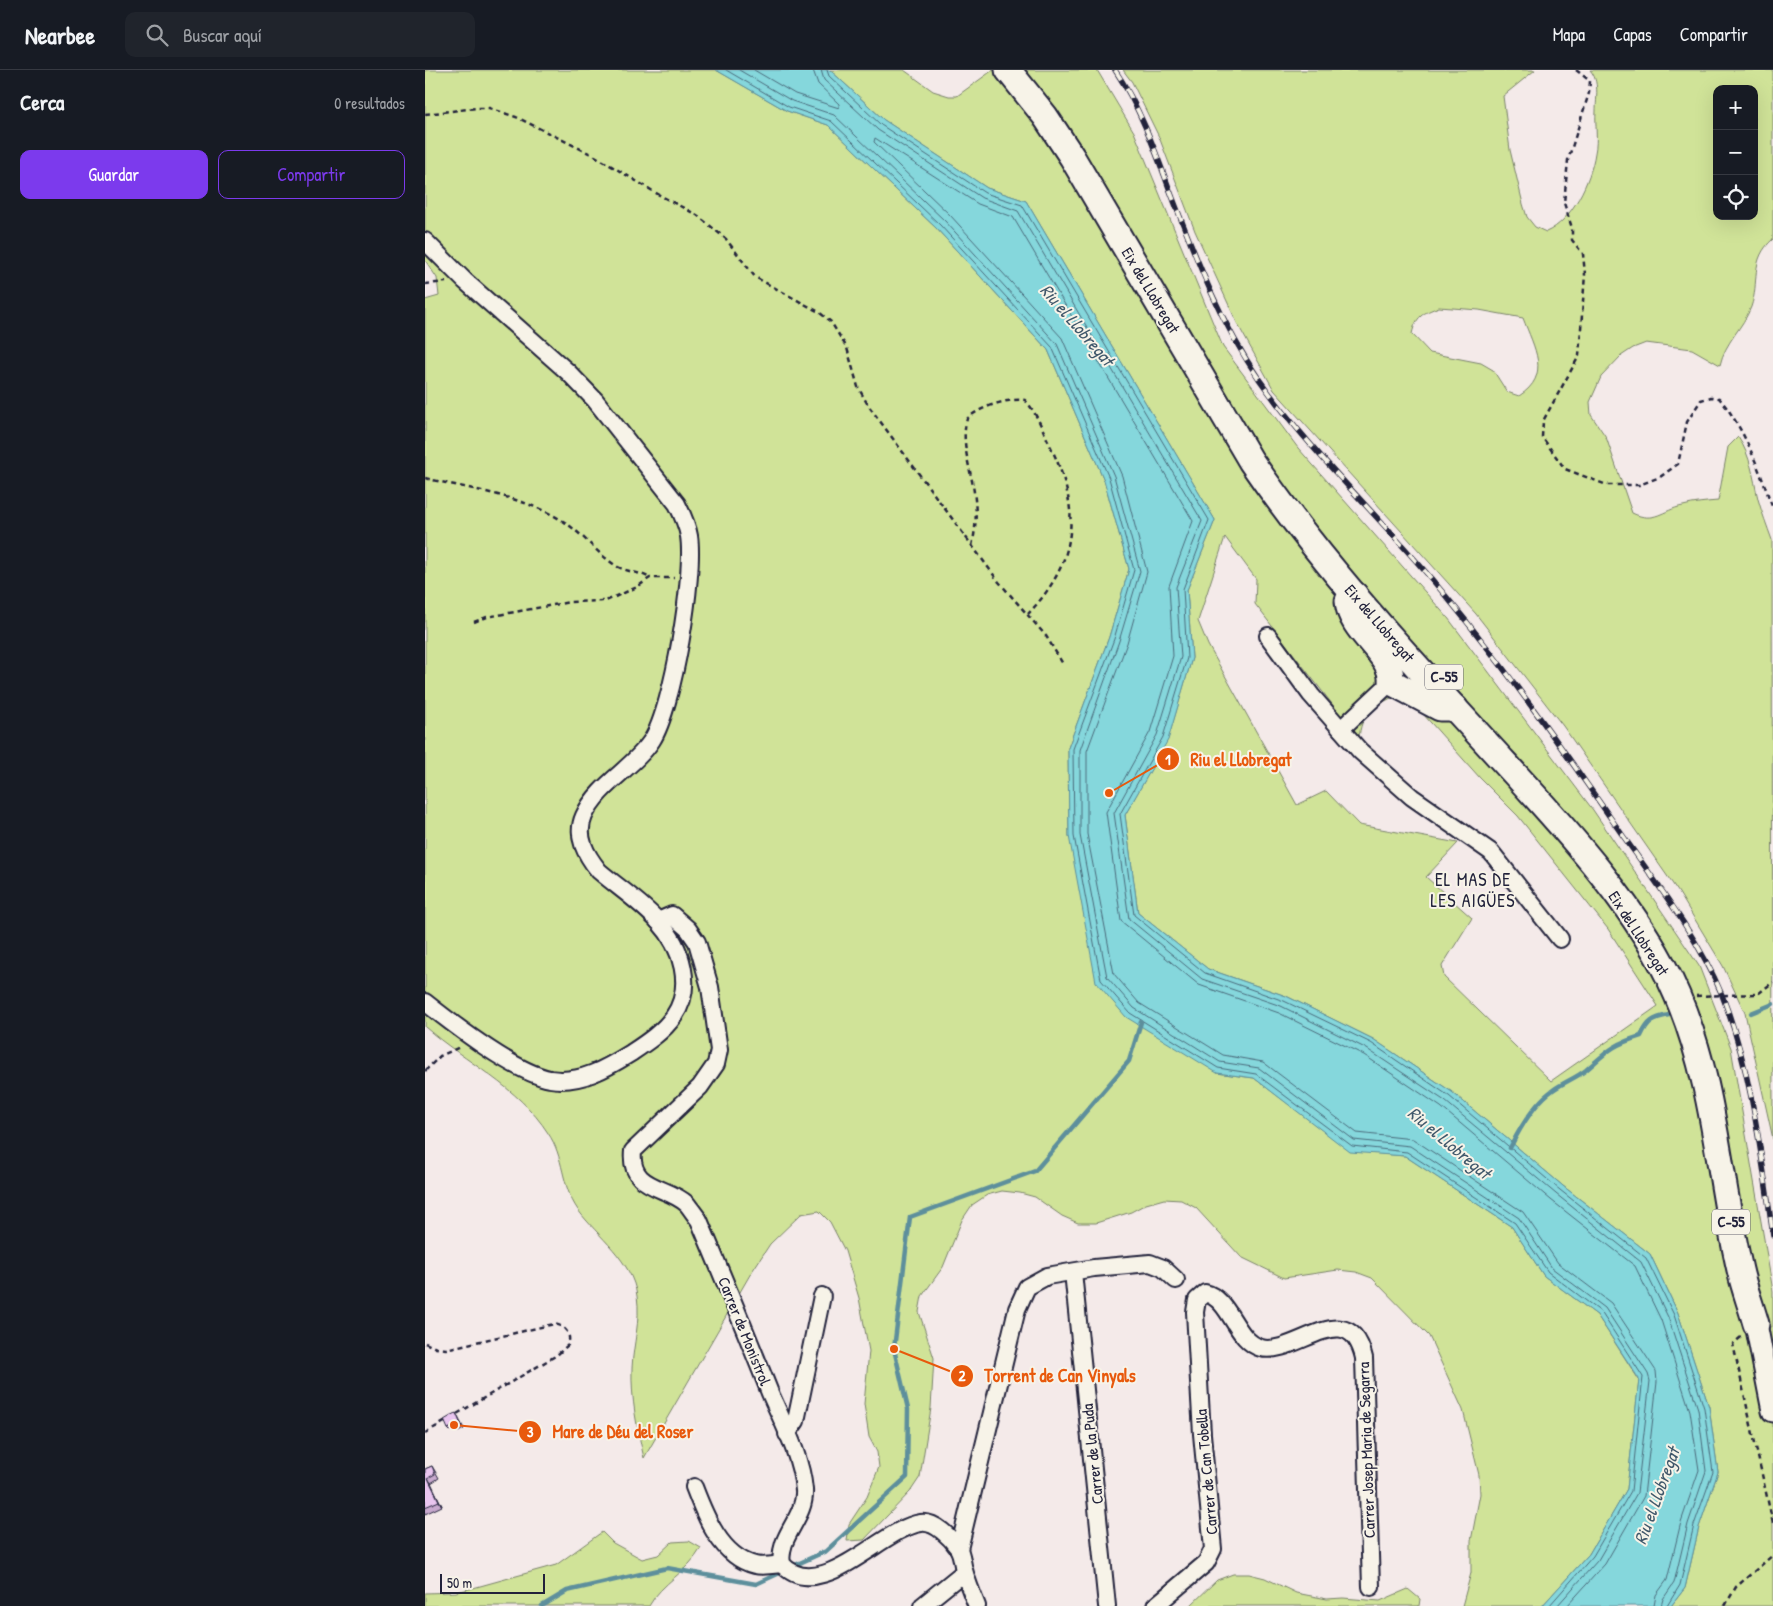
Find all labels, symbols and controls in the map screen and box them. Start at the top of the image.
search box [125,12,475,57]
text: Nearbee [25,19,95,51]
icon: search [143,21,171,49]
text: Buscar aquí [183,22,262,48]
text: Mapa [1553,22,1585,47]
text: Capas [1613,22,1652,47]
text: Compartir [1680,22,1748,47]
map controls [1713,85,1758,220]
button: + [1713,85,1758,130]
text: Cerca [20,88,64,117]
text: 0 resultados [334,92,405,114]
button: − [1713,130,1758,175]
button: Guardar [20,150,208,199]
button: Compartir [218,150,405,199]
button: locate [1713,175,1758,220]
street label: Eix del Llobregat [1117,243,1186,338]
water label: Riu el Llobregat [1035,278,1122,373]
street label: Eix del Llobregat [1340,579,1420,667]
road number: C-55 [1425,664,1463,690]
callout: Riu el Llobregat [1155,743,1301,776]
text: Riu el Llobregat [1190,747,1292,773]
text: 1 [1165,749,1171,770]
district label: EL MAS DE LES AIGÜES [1431,867,1515,913]
street label: Eix del Llobregat [1603,886,1675,980]
water label: Riu el Llobregat [1403,1101,1498,1186]
road number: C-55 [1712,1210,1750,1234]
street label: Carrer de Monistrol [713,1273,777,1389]
callout: Torrent de Can Vinyals [949,1359,1146,1392]
street label: Carrer Josep Maria de Segarra [1352,1361,1380,1539]
text: Torrent de Can Vinyals [983,1363,1136,1389]
text: 2 [958,1365,966,1386]
street label: Carrer de la Puda [1076,1403,1108,1505]
street label: Carrer de Can Tobella [1190,1408,1222,1536]
callout: Mare de Déu del Roser [518,1415,704,1448]
text: Mare de Déu del Roser [553,1419,694,1444]
text: 3 [527,1421,534,1442]
water label: Riu el Llobregat [1627,1441,1687,1548]
scale bar [440,1571,545,1594]
text: 50 m [447,1573,472,1592]

